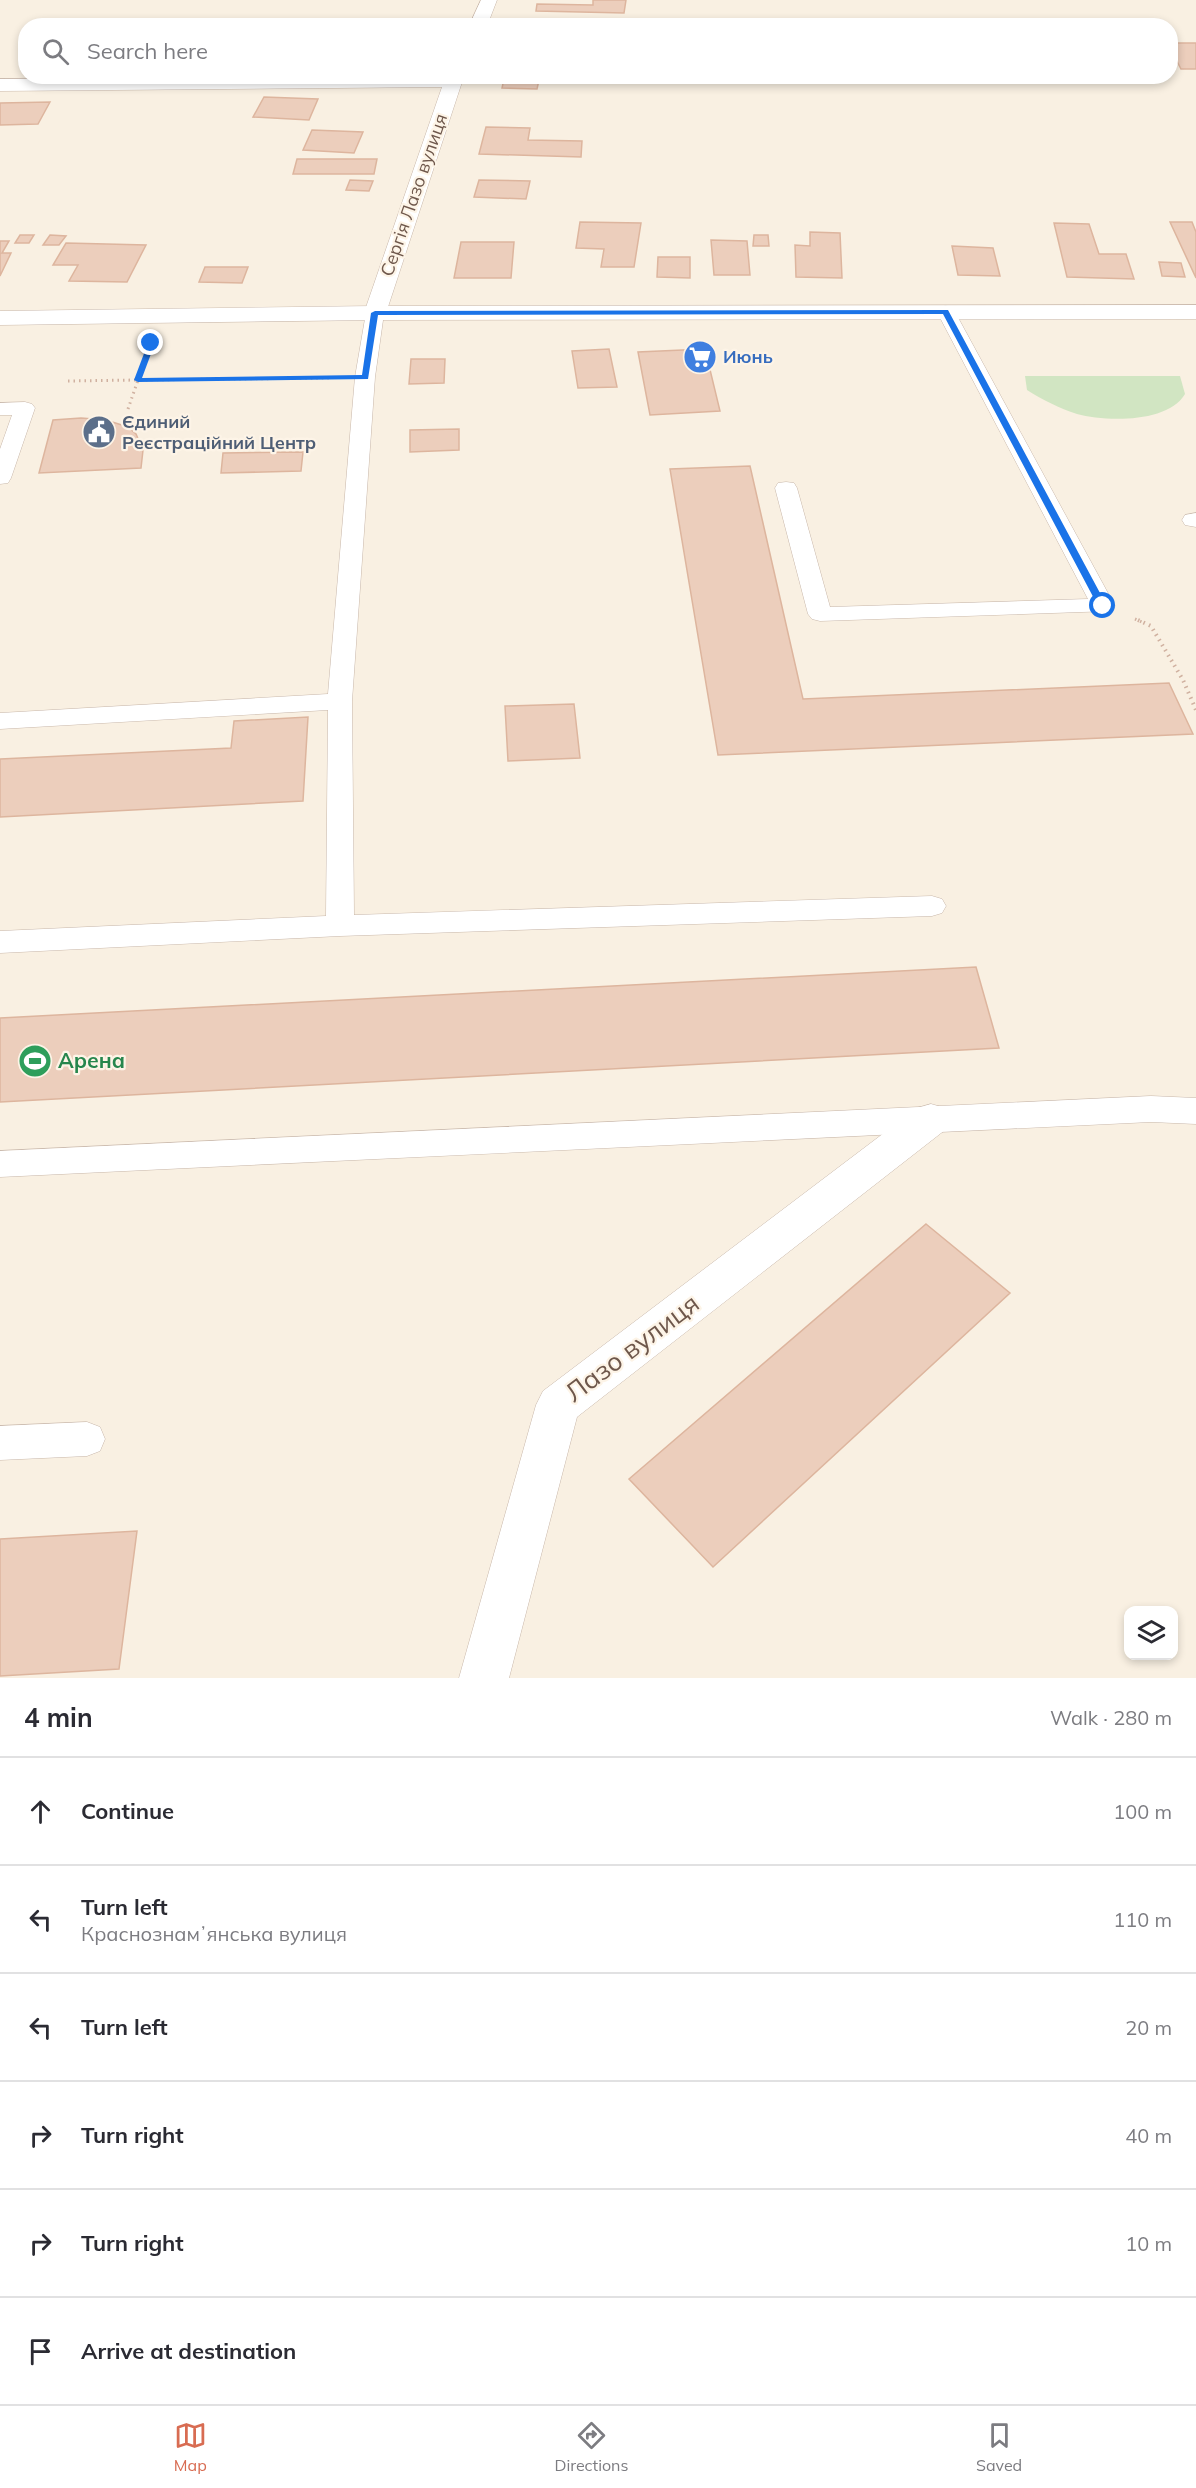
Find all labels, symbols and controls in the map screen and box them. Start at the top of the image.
search box [18,18,1178,84]
icon: search [39,35,72,68]
text: Search here [87,37,208,65]
street label: Сергія Лазо вулиця [375,110,452,279]
route end [137,329,163,355]
supermarket icon: Июнь [682,339,718,375]
place label: Июнь [723,345,773,368]
place label: Єдиний Реєстраційний Центр [122,410,316,454]
public building icon: Єдиний Реєстраційний Центр [81,414,117,450]
route start [1089,592,1115,618]
sports icon: Арена [17,1043,53,1079]
place label: Арена [58,1047,125,1073]
street label: Лазо вулиця [558,1286,705,1409]
map controls [1124,1606,1178,1660]
button: layers [1124,1606,1178,1660]
text: 4 min [24,1701,93,1734]
text: Walk · 280 m [1050,1705,1172,1730]
icon: ahead [24,1795,57,1828]
text: Continue [81,1797,174,1825]
text: 100 m [1113,1799,1172,1824]
text: Turn left [81,1893,168,1921]
icon: left [24,1903,57,1936]
text: 110 m [1113,1907,1172,1932]
text: Краснознамʼянська вулиця [81,1921,347,1946]
icon: left [24,2011,57,2044]
text: Turn left [81,2013,168,2041]
text: 20 m [1125,2015,1172,2040]
icon: right [24,2119,57,2152]
text: Turn right [81,2121,184,2149]
text: 40 m [1125,2123,1172,2148]
icon: right [24,2227,57,2260]
text: Turn right [81,2229,184,2257]
text: 10 m [1125,2231,1172,2256]
icon: arrive [24,2335,57,2368]
text: Arrive at destination [81,2337,296,2365]
tab: Map [174,2419,207,2475]
tab: Directions [554,2419,628,2475]
tab: Saved [976,2419,1022,2475]

